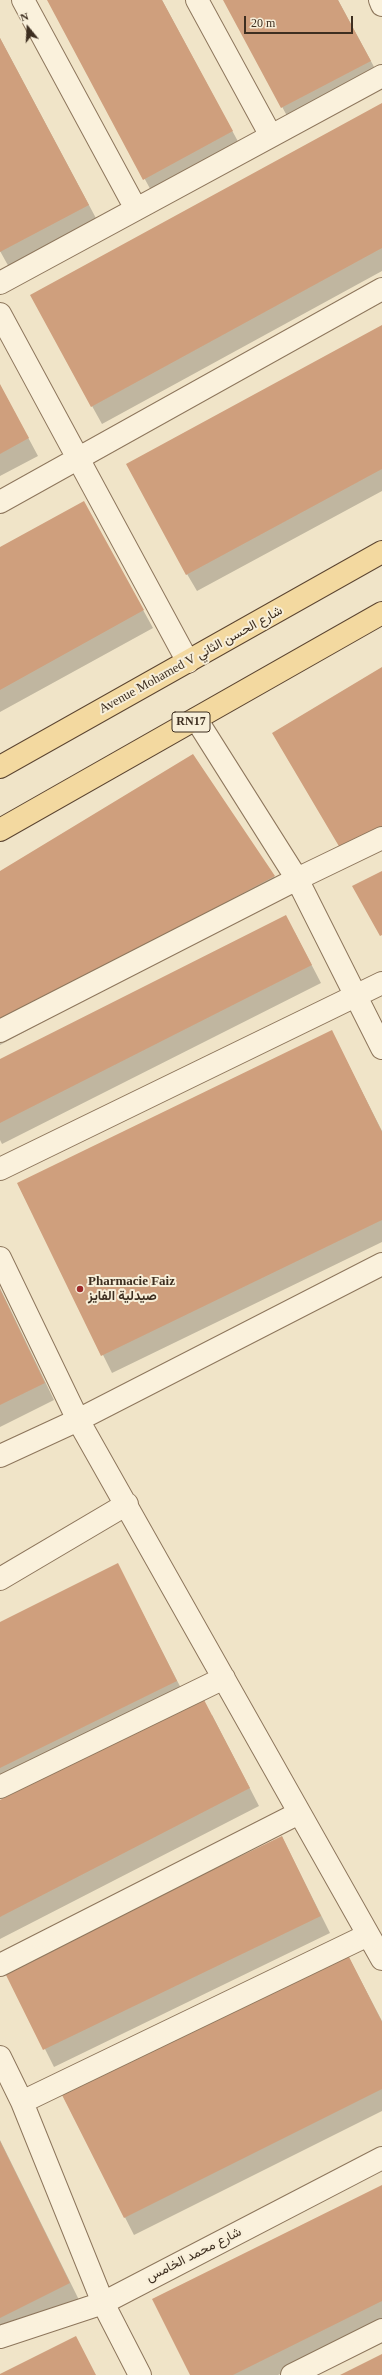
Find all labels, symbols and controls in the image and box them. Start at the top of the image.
north arrow [8,8,48,48]
scale bar [246,8,355,34]
text: N [19,10,30,24]
text: 20 m [251,16,275,30]
street label: Avenue Mohamed V شارع الحسن الثاني [97,603,285,717]
road number: RN17 [172,712,210,732]
place label: Pharmacie Faiz صيدلية الفايز [88,1274,175,1305]
marker: Pharmacie Faiz صيدلية الفايز [75,1284,85,1294]
street label: شارع محمد الخامس [144,2224,244,2286]

